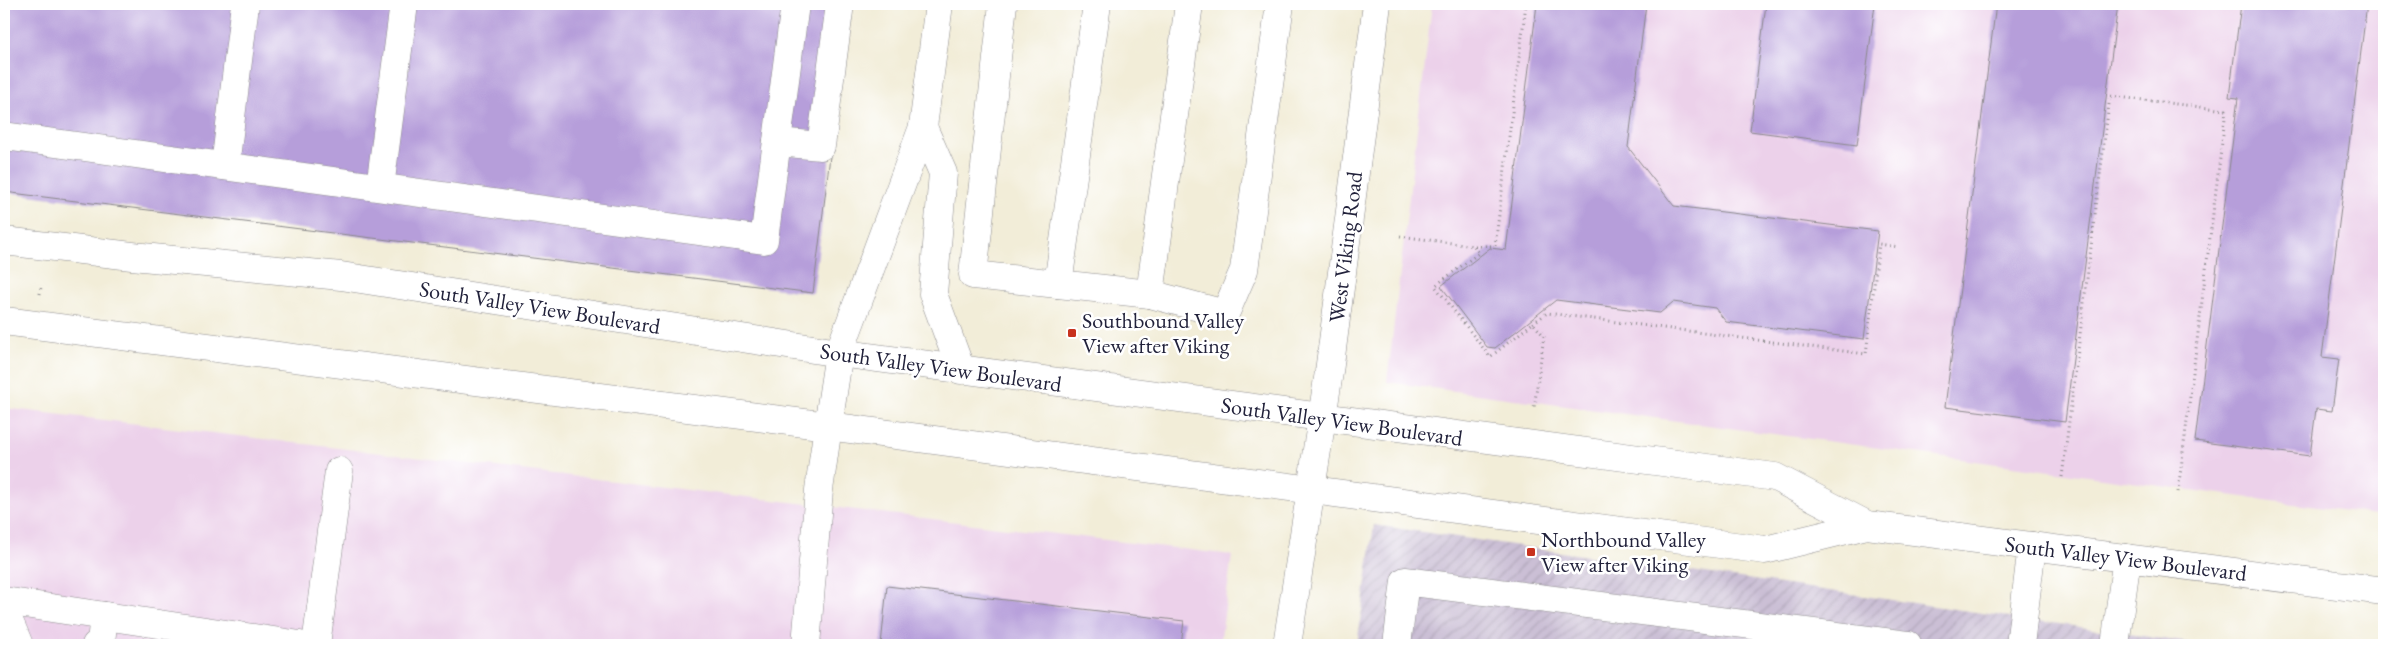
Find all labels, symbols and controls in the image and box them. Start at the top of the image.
street label: West Viking Road [1322,169,1369,324]
street label: South Valley View Boulevard [417,274,663,341]
place label: Southbound Valley View after Viking [1082,306,1244,360]
marker: Southbound Valley View after Viking [1066,327,1078,339]
street label: South Valley View Boulevard [818,336,1064,399]
street label: South Valley View Boulevard [1219,390,1465,453]
place label: Northbound Valley View after Viking [1541,525,1706,579]
street label: South Valley View Boulevard [2003,529,2249,588]
marker: Northbound Valley View after Viking [1525,546,1537,558]

